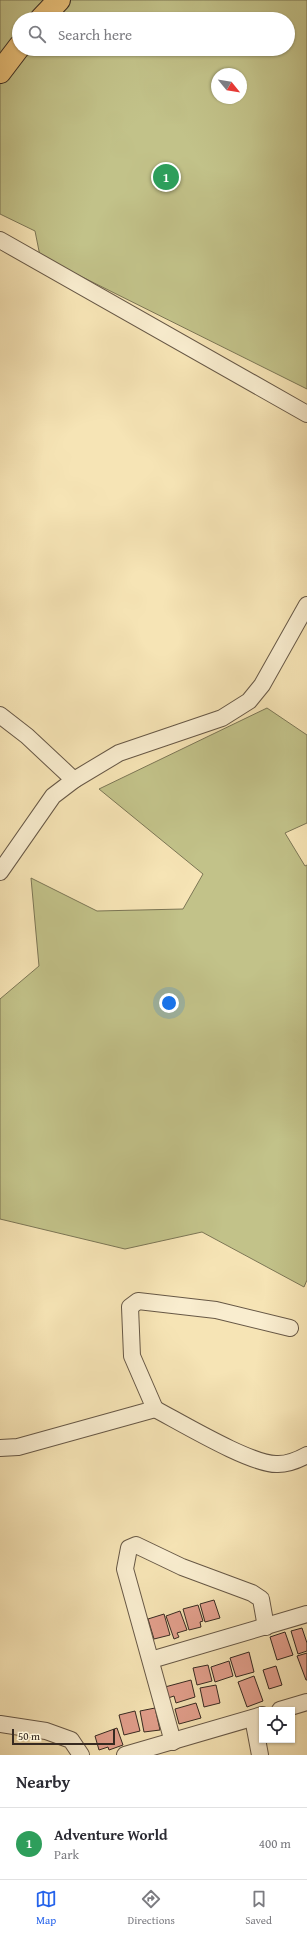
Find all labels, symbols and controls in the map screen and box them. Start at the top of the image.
search box [12,12,295,56]
icon: search [26,23,48,45]
text: Search here [58,24,132,45]
north arrow [211,68,247,104]
pin: 1 [153,162,179,192]
your location [159,993,179,1013]
map controls [259,1707,295,1743]
button: locate [259,1707,295,1743]
scale bar [12,1727,115,1746]
text: 50 m [18,1728,40,1744]
text: Nearby [16,1769,70,1794]
text: Adventure World [54,1824,168,1845]
text: 1 [26,1834,32,1853]
text: 400 m [259,1834,291,1853]
text: Park [54,1845,79,1864]
tab: Map [35,1888,57,1928]
tab: Directions [128,1888,175,1928]
tab: Saved [245,1888,272,1928]

